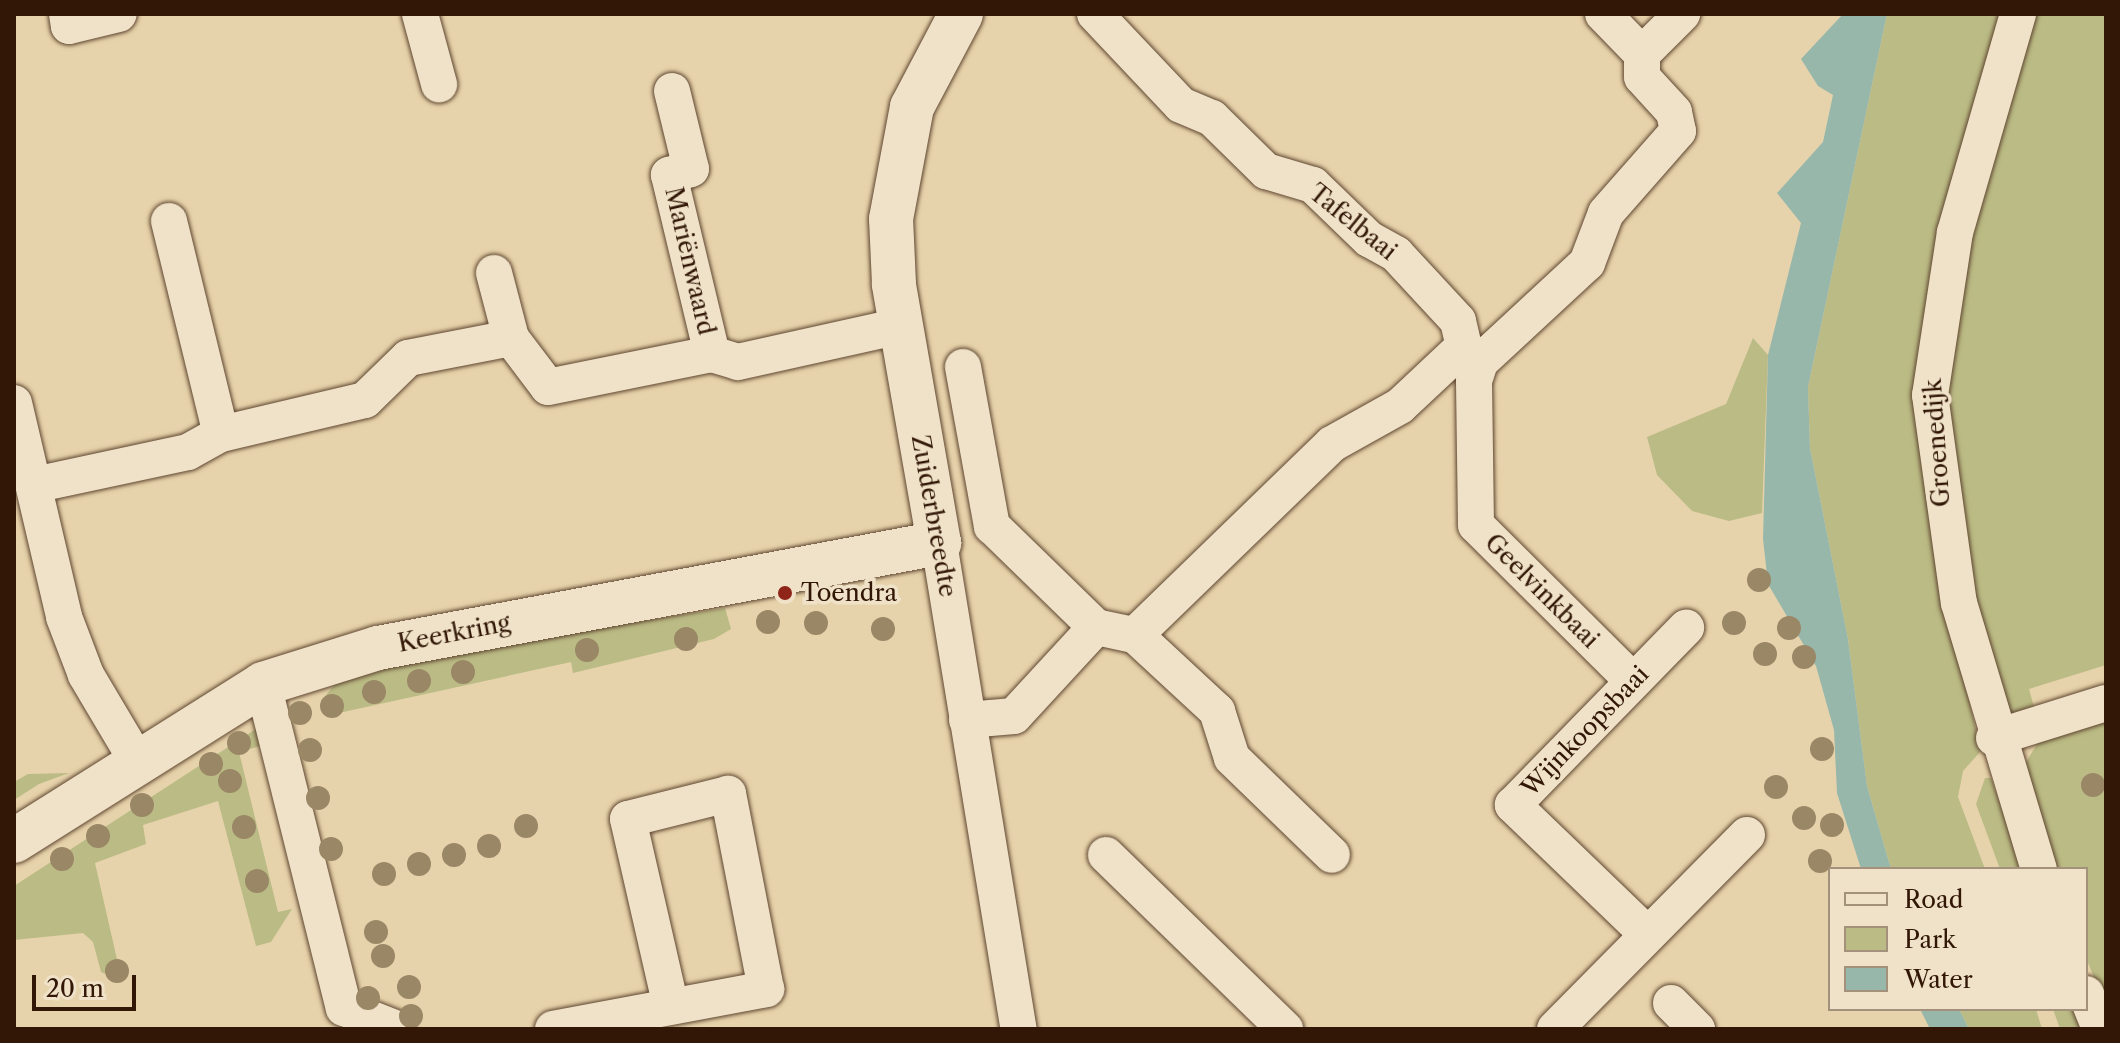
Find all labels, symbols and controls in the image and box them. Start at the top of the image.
street label: Tafelbaai [1303,178,1403,266]
street label: Mariënwaard [659,184,721,338]
street label: Groenedijk [1918,378,1956,508]
street label: Zuiderbreedte [906,433,962,599]
street label: Geelvinkbaai [1479,528,1605,654]
place label: Toendra [801,579,897,607]
marker: Toendra [776,584,794,602]
street label: Keerkring [395,608,513,658]
street label: Wijnkoopsbaai [1516,660,1654,802]
legend [1828,867,2088,1011]
text: Road [1904,885,1963,914]
text: Park [1904,925,1956,954]
scale bar [36,959,140,1009]
text: Water [1904,965,1973,994]
text: 20 m [46,974,104,1003]

